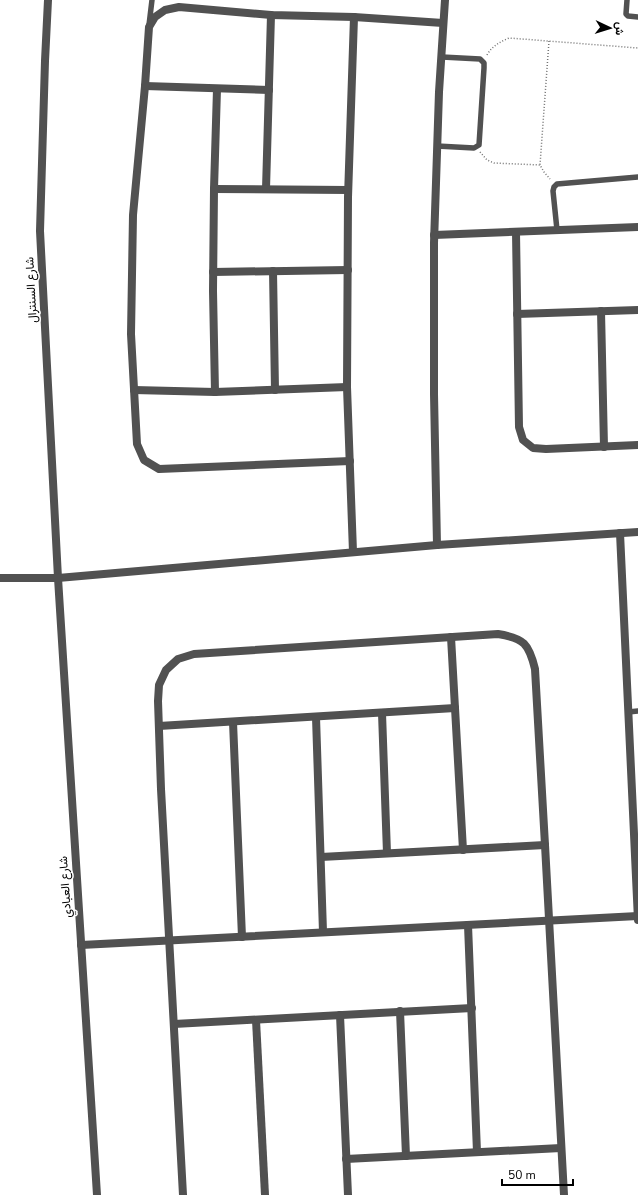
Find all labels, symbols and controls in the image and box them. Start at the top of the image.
north arrow [590,8,630,48]
text: ش [612,22,627,36]
street label: شارع السنترال [21,256,42,323]
street label: شارع العبادي [55,855,77,918]
scale bar [502,1161,573,1187]
text: 50 m [508,1167,536,1183]

